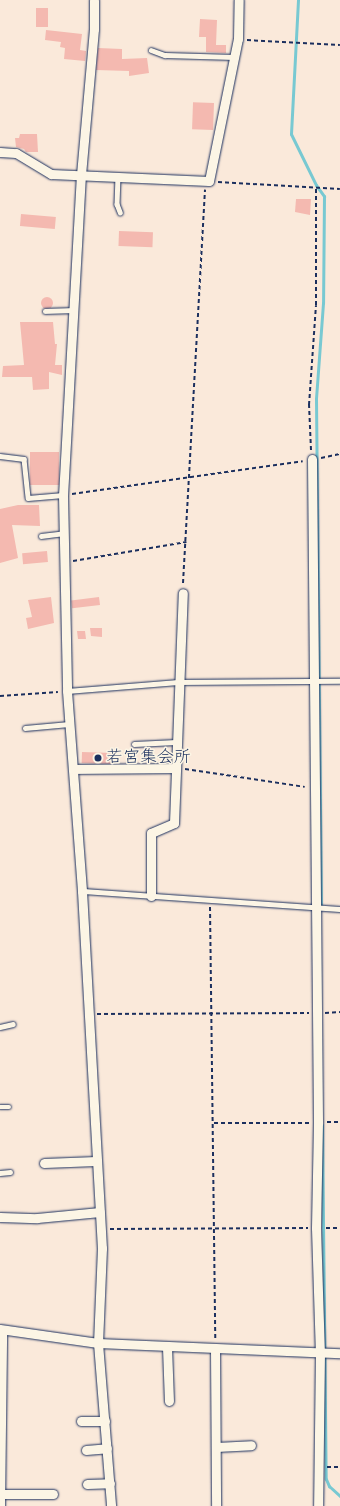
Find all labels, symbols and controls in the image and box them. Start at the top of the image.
place label: 若宮集会所 [106,748,191,768]
marker: 若宮集会所 [93,753,103,763]

